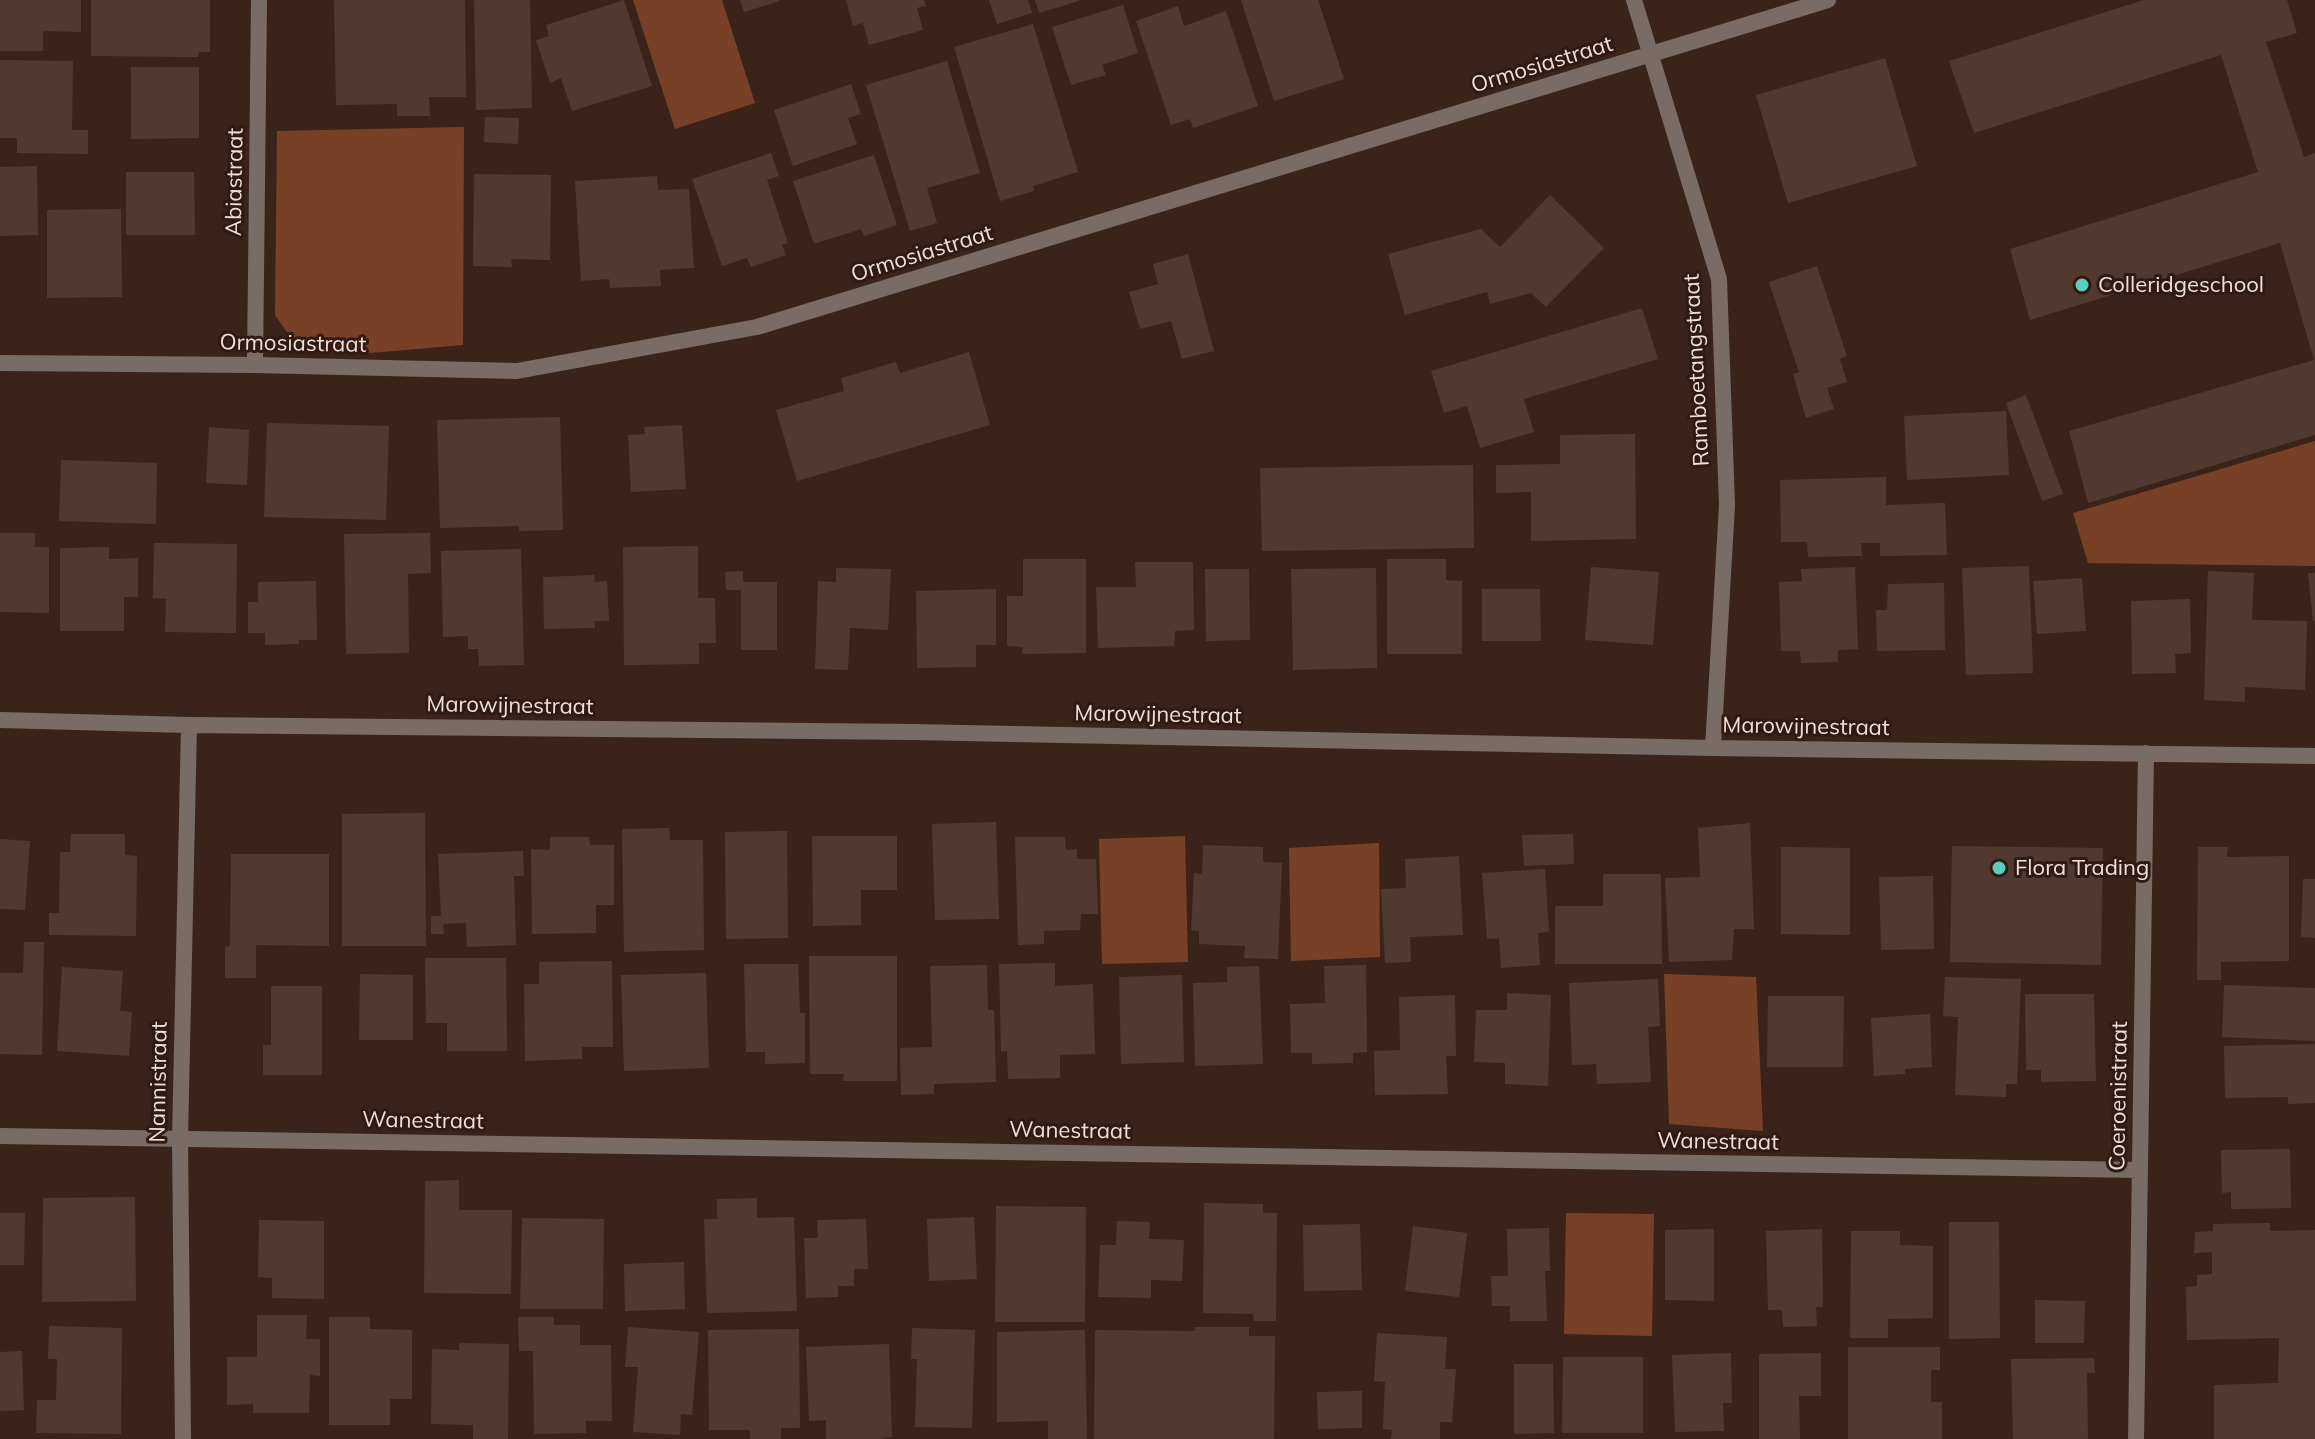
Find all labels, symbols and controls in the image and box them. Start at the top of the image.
street label: Ormosiastraat [1468,31,1616,99]
street label: Abiastraat [221,128,249,236]
street label: Ormosiastraat [848,220,996,288]
place label: Colleridgeschool [2098,272,2264,298]
street label: Ramboetangstraat [1679,273,1715,467]
marker: Colleridgeschool [2073,276,2091,294]
street label: Ormosiastraat [219,330,367,358]
street label: Marowijnestraat [426,691,594,721]
street label: Marowijnestraat [1074,700,1242,730]
street label: Marowijnestraat [1722,712,1890,742]
place label: Flora Trading [2015,855,2149,881]
marker: Flora Trading [1990,859,2008,877]
street label: Nannistraat [145,1021,173,1143]
street label: Coeroenistraat [2104,1021,2134,1171]
street label: Wanestraat [362,1107,484,1135]
street label: Wanestraat [1009,1117,1131,1145]
street label: Wanestraat [1657,1128,1779,1156]

